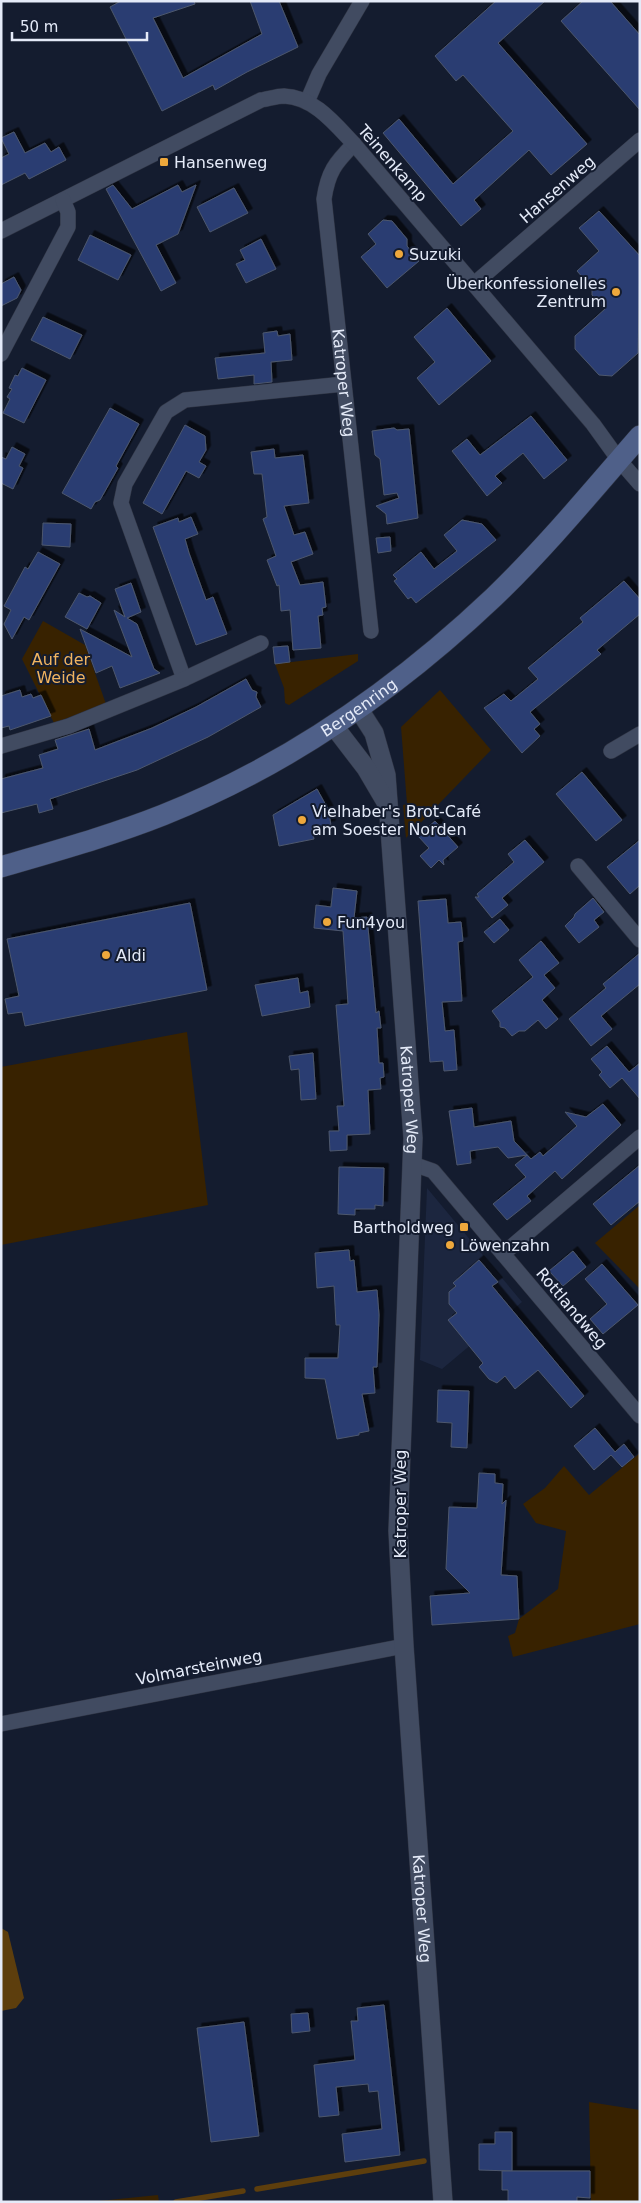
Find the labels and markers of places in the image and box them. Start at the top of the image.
place label: Hansenweg [174,153,267,172]
marker: Hansenweg [158,156,170,168]
place label: Suzuki [409,245,462,264]
marker: Suzuki [393,248,405,260]
place label: Überkonfessionelles Zentrum [446,274,606,311]
marker: Überkonfessionelles Zentrum [610,286,622,298]
place label: Vielhaber's Brot-Café am Soester Norden [312,802,481,839]
marker: Vielhaber's Brot-Café am Soester Norden [296,814,308,826]
place label: Fun4you [337,913,405,932]
marker: Fun4you [321,916,333,928]
place label: Aldi [116,946,146,965]
marker: Aldi [100,949,112,961]
place label: Bartholdweg [353,1218,454,1237]
marker: Bartholdweg [458,1221,470,1233]
place label: Löwenzahn [460,1236,550,1255]
marker: Löwenzahn [444,1239,456,1251]

